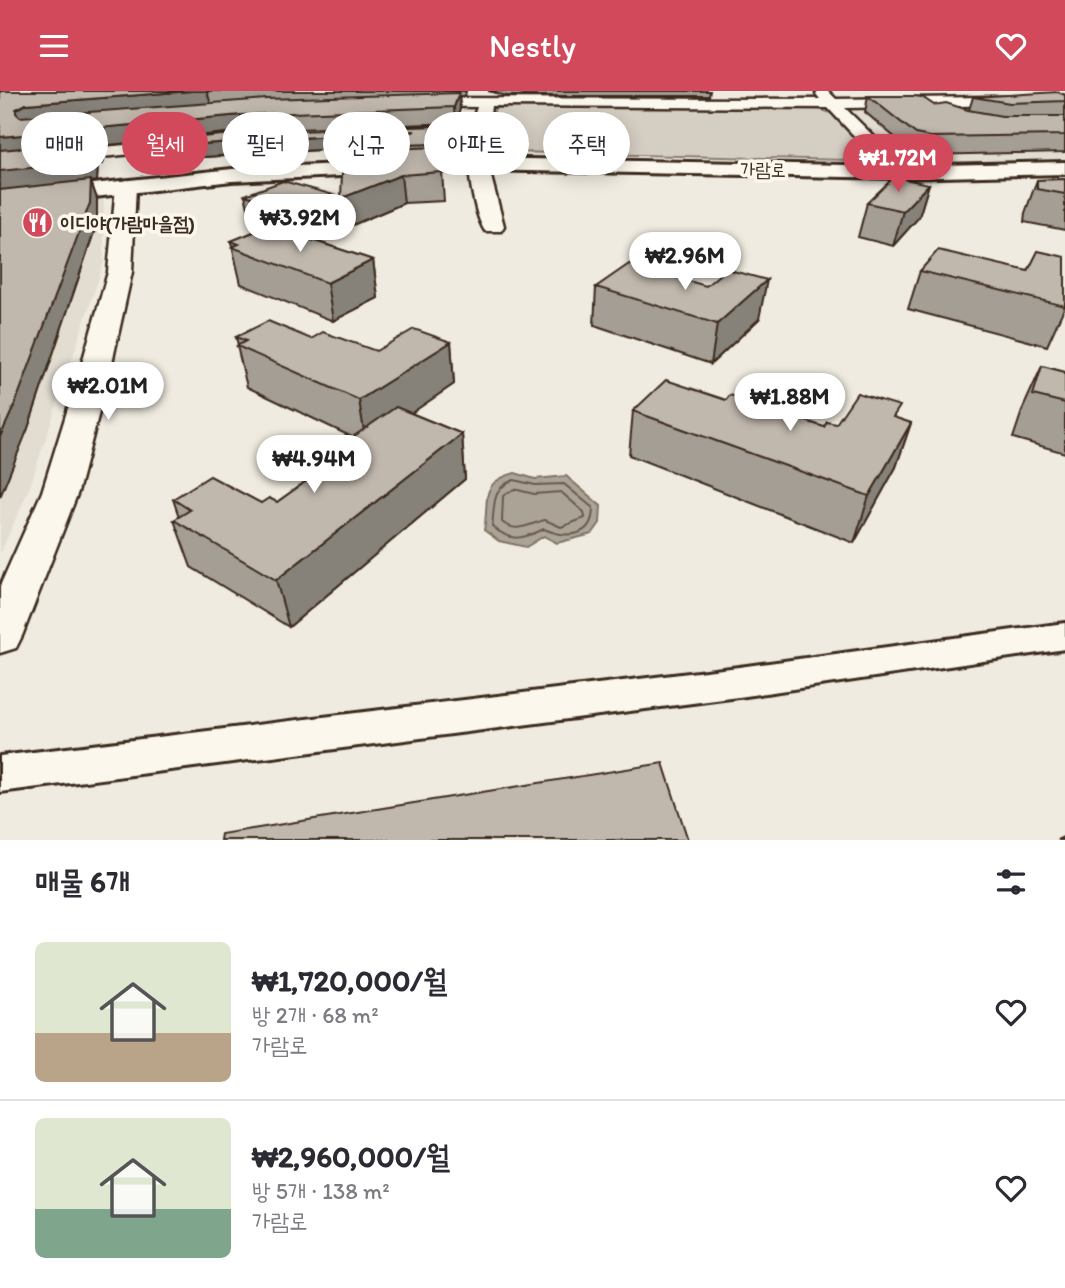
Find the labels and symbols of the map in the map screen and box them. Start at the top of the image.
pin: ₩1.72M [841,134,955,194]
street label: 가람로 [740,158,786,181]
pin: ₩3.92M [243,195,357,254]
restaurant icon: 이디야(가람마을점) [20,206,54,240]
place label: 이디야(가람마을점) [60,212,195,235]
pin: ₩2.96M [628,233,742,292]
pin: ₩2.01M [51,363,165,422]
pin: ₩1.88M [733,373,847,433]
pin: ₩4.94M [257,435,371,495]

